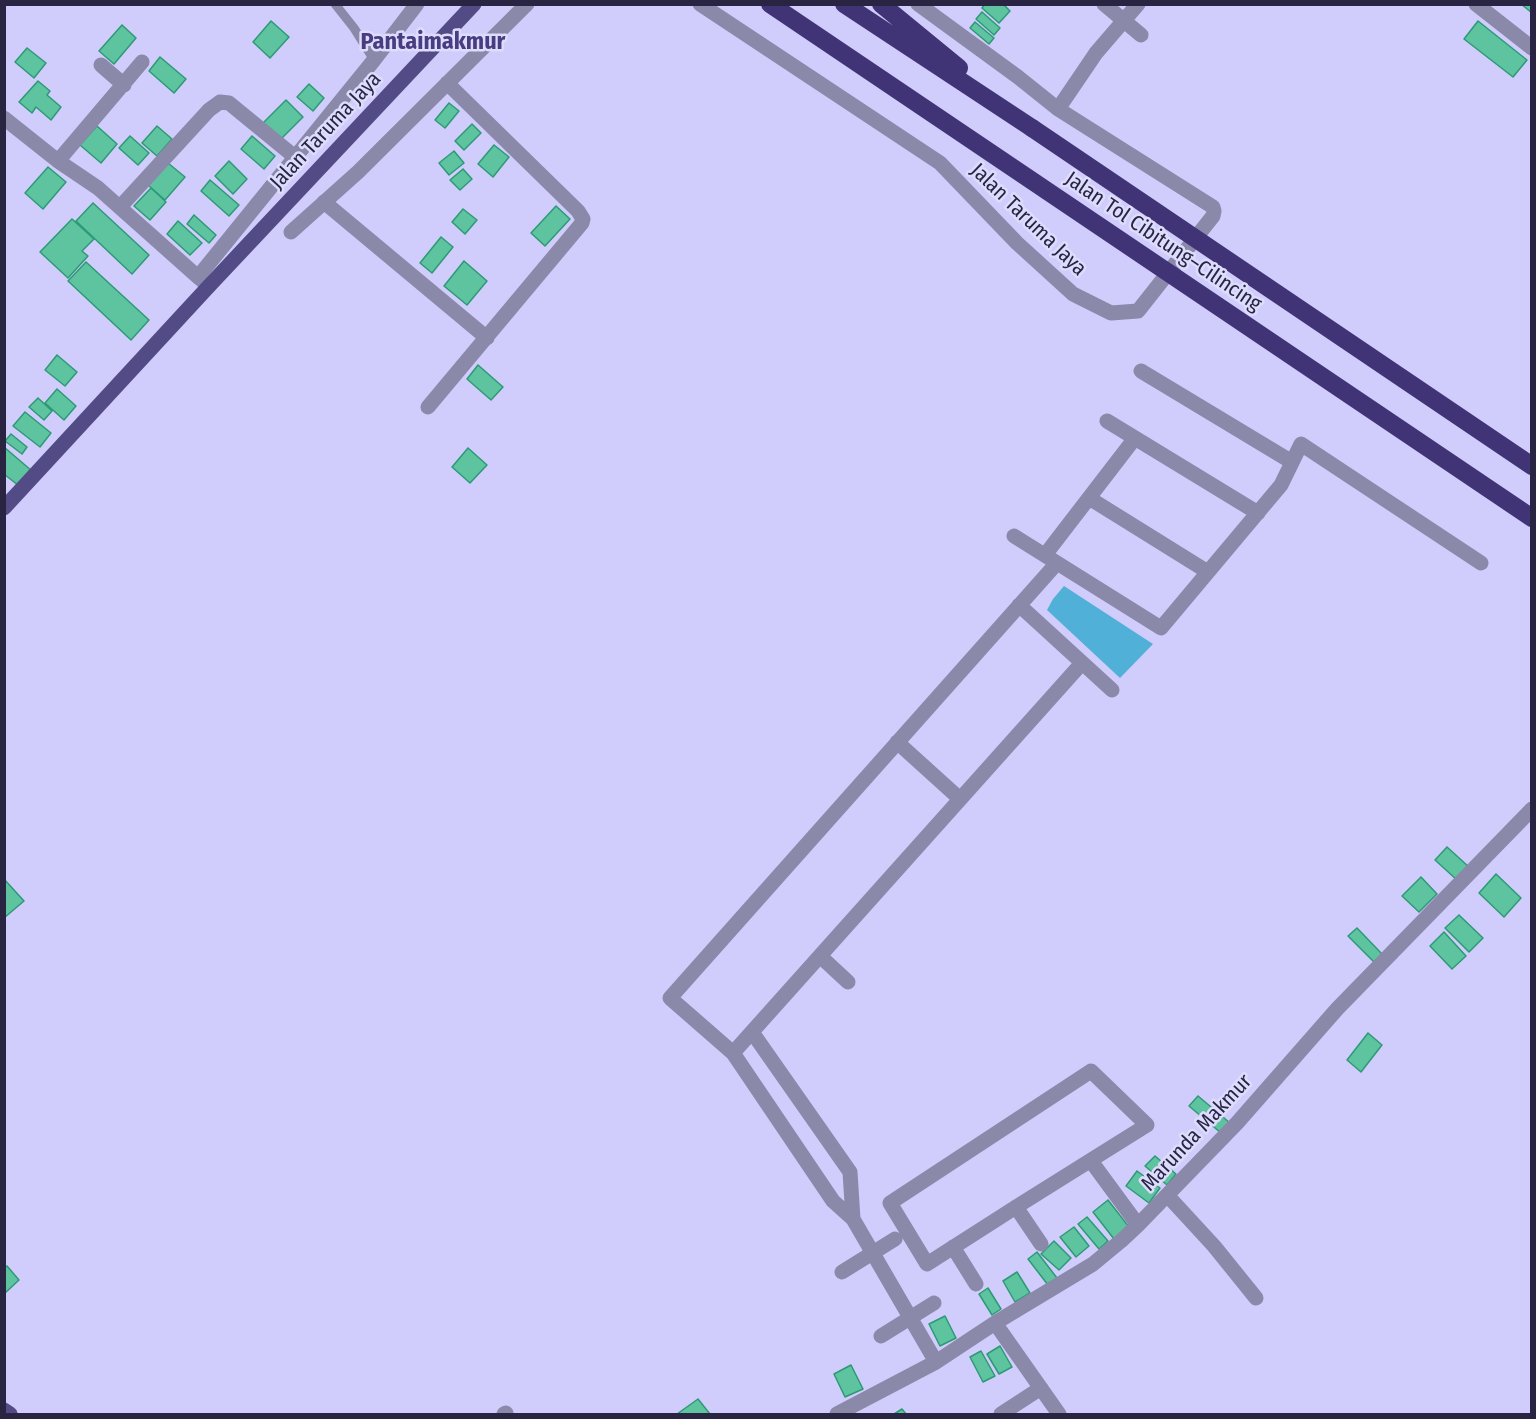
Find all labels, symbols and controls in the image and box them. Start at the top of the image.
district label: Pantaimakmur [361,28,505,56]
street label: Jalan Taruma Jaya [265,67,387,195]
street label: Jalan Taruma Jaya [965,158,1091,282]
street label: Jalan Tol Cibitung–Cilincing [1060,167,1266,317]
street label: Marunda Makmur [1136,1069,1258,1197]

